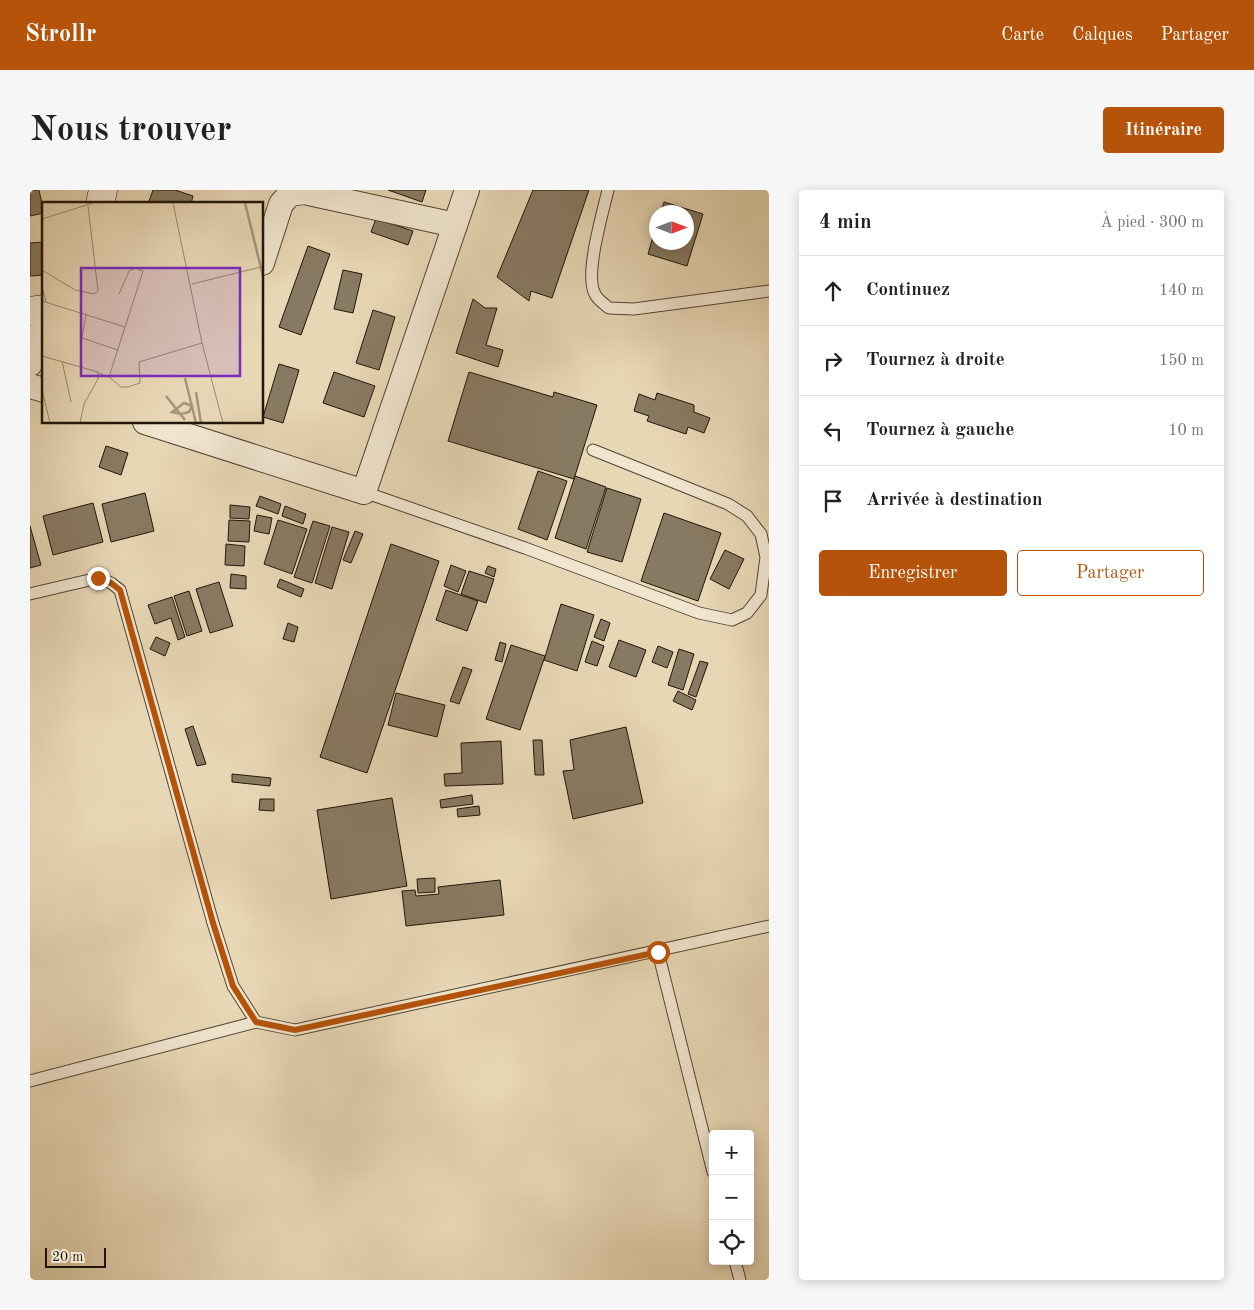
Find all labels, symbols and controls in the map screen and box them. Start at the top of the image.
text: Strollr [25,23,96,47]
text: Carte [1001,26,1044,44]
text: Calques [1072,26,1133,44]
text: Partager [1161,26,1229,44]
button: Itinéraire [1103,107,1224,153]
text: Nous trouver [30,113,232,148]
inset map [42,202,264,424]
north arrow [649,205,694,250]
text: 4 min [819,212,872,233]
text: À pied · 300 m [1101,215,1204,231]
icon: ahead [819,277,847,305]
text: Continuez [866,281,950,300]
text: 140 m [1159,283,1204,299]
icon: right [819,347,847,375]
text: Tournez à droite [866,351,1005,370]
text: 150 m [1159,353,1204,369]
icon: left [819,417,847,445]
text: Tournez à gauche [866,421,1014,440]
text: 10 m [1168,423,1204,439]
icon: arrive [819,487,847,515]
text: Arrivée à destination [866,491,1042,510]
button: Enregistrer [819,550,1007,596]
button: Partager [1017,550,1204,596]
route end [87,567,110,590]
route start [647,941,670,964]
map controls [709,1130,754,1265]
button: + [709,1130,754,1175]
button: − [709,1175,754,1220]
button: locate [709,1220,754,1265]
scale bar [45,1245,106,1268]
text: 20 m [52,1250,83,1264]

